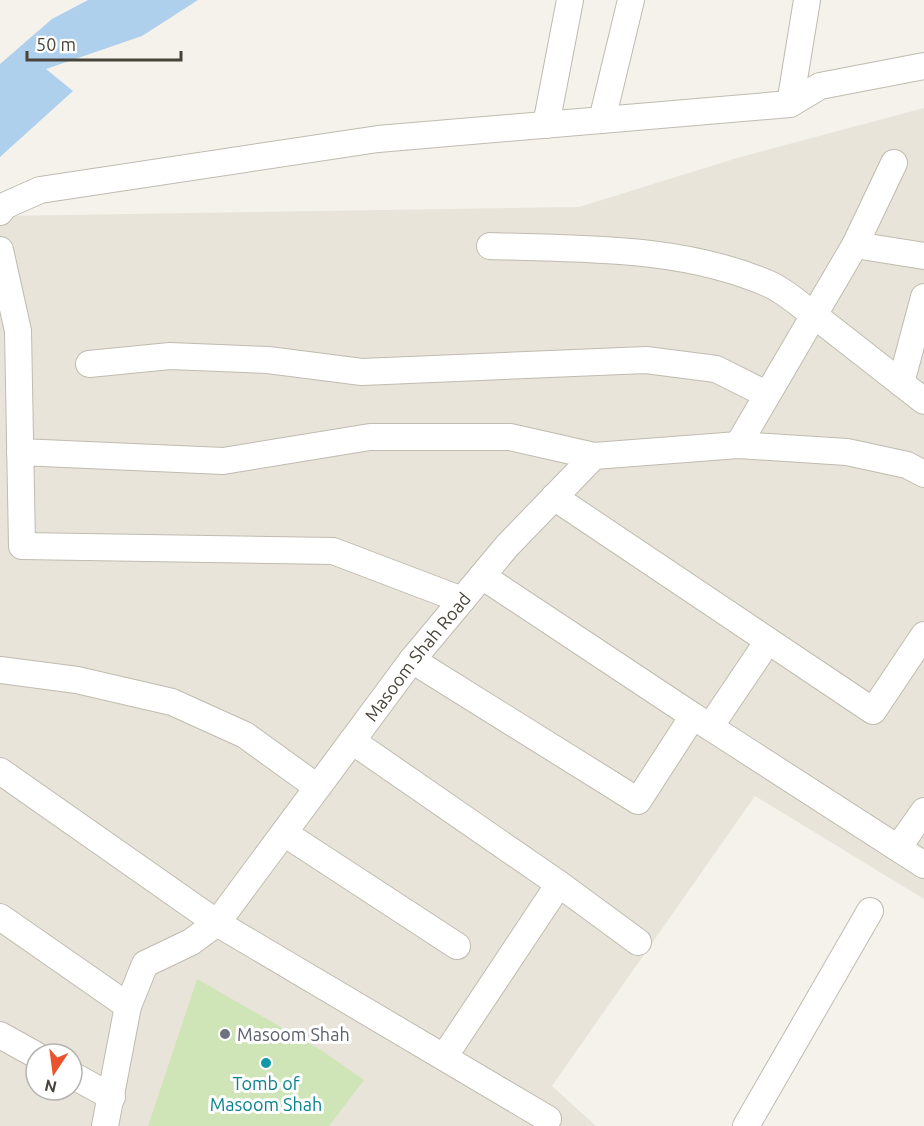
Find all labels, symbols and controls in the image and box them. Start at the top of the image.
scale bar [27,24,182,62]
text: 50 m [36,34,76,54]
street label: Masoom Shah Road [360,588,474,725]
place label: Masoom Shah [237,1024,350,1044]
marker: Masoom Shah [218,1027,232,1041]
north arrow [24,1042,84,1102]
marker: Tomb of Masoom Shah [259,1056,273,1070]
place label: Tomb of Masoom Shah [210,1073,322,1114]
text: N [43,1077,58,1097]

